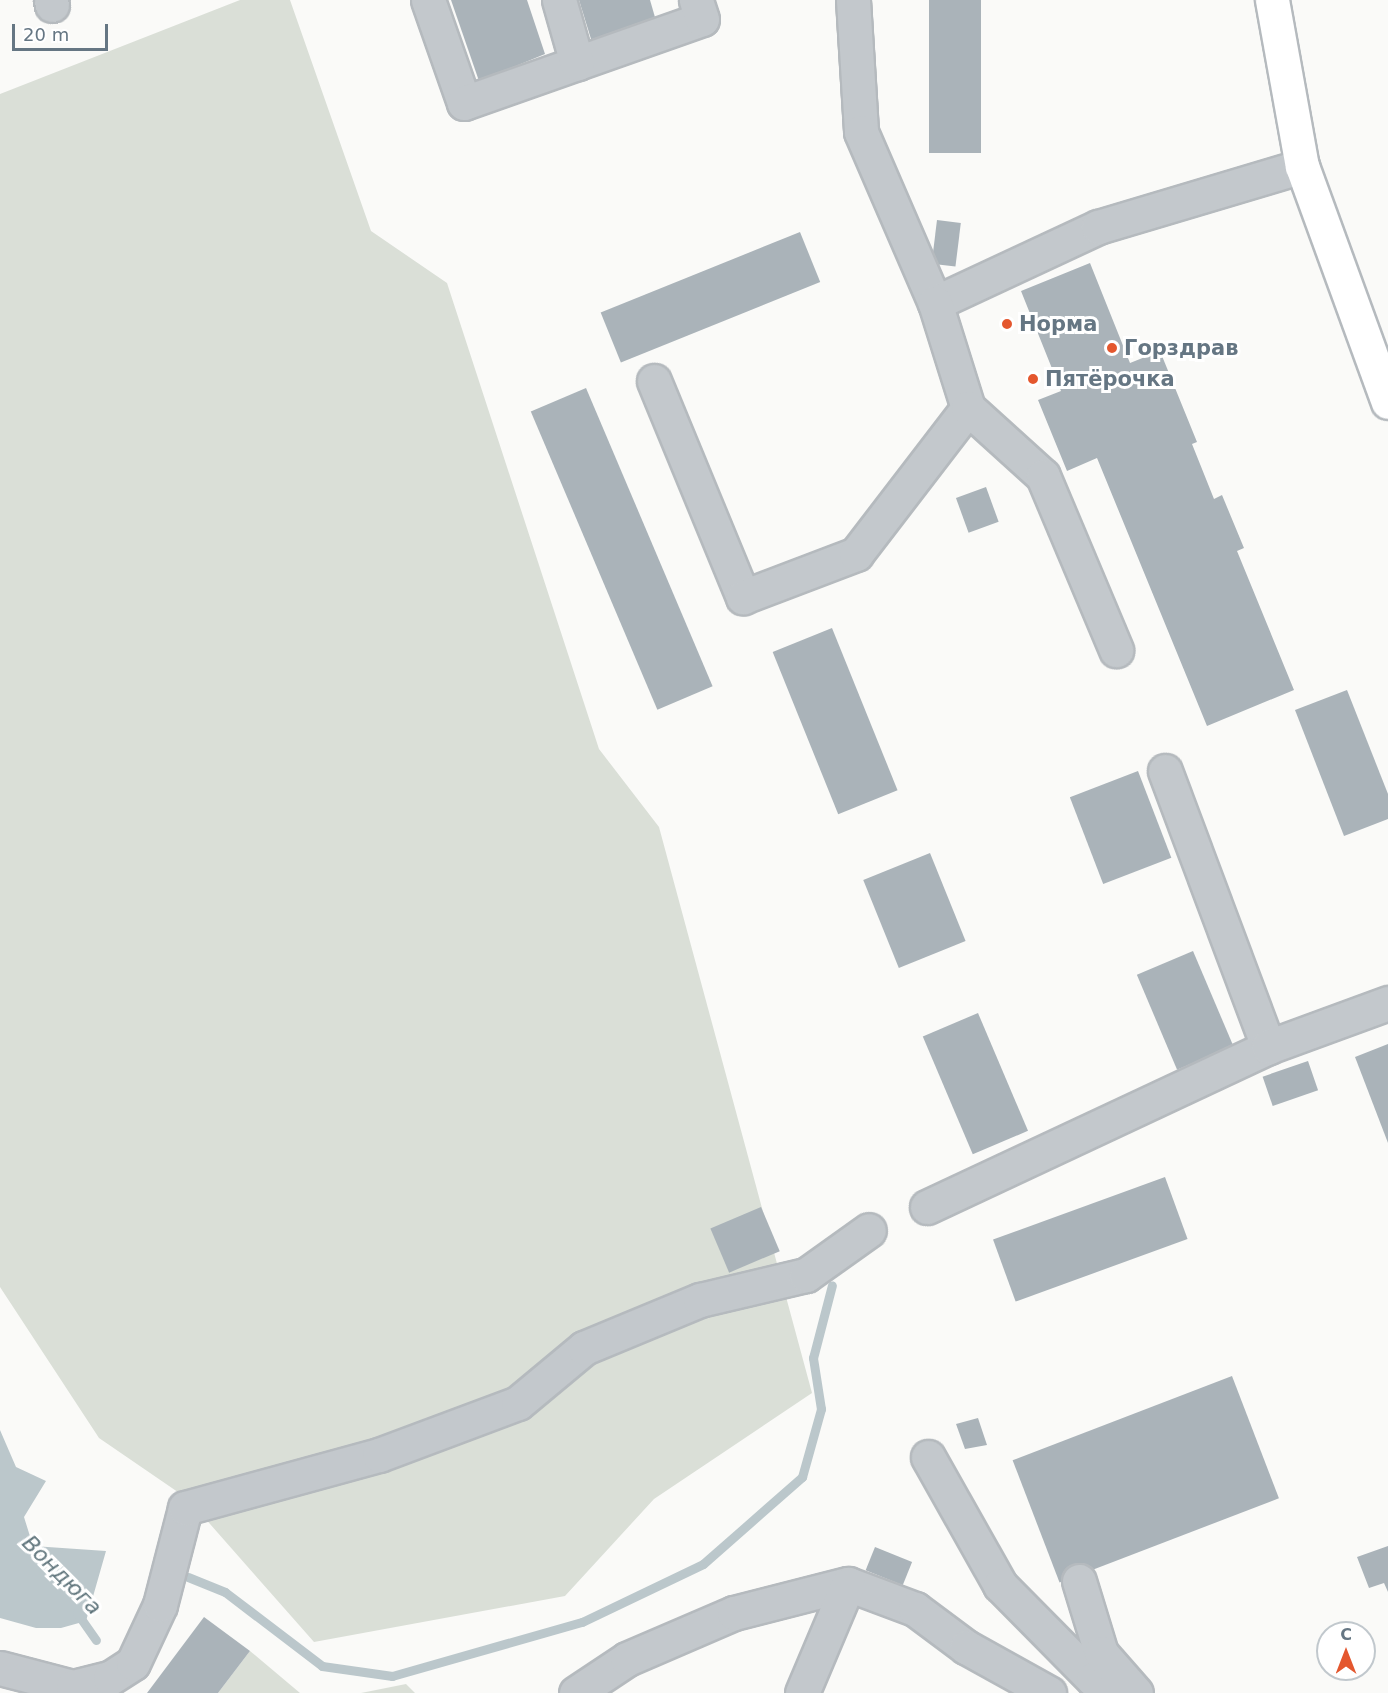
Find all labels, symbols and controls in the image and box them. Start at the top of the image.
scale bar [15,12,111,50]
text: 20 m [23,24,69,45]
place label: Норма [1019,311,1097,337]
marker: Норма [1000,317,1014,331]
place label: Горздрав [1124,335,1238,361]
marker: Горздрав [1105,341,1119,355]
place label: Пятёрочка [1045,366,1175,392]
marker: Пятёрочка [1026,372,1040,386]
water label: Вондюга [17,1530,107,1620]
north arrow [1316,1621,1376,1681]
text: С [1340,1625,1352,1644]

